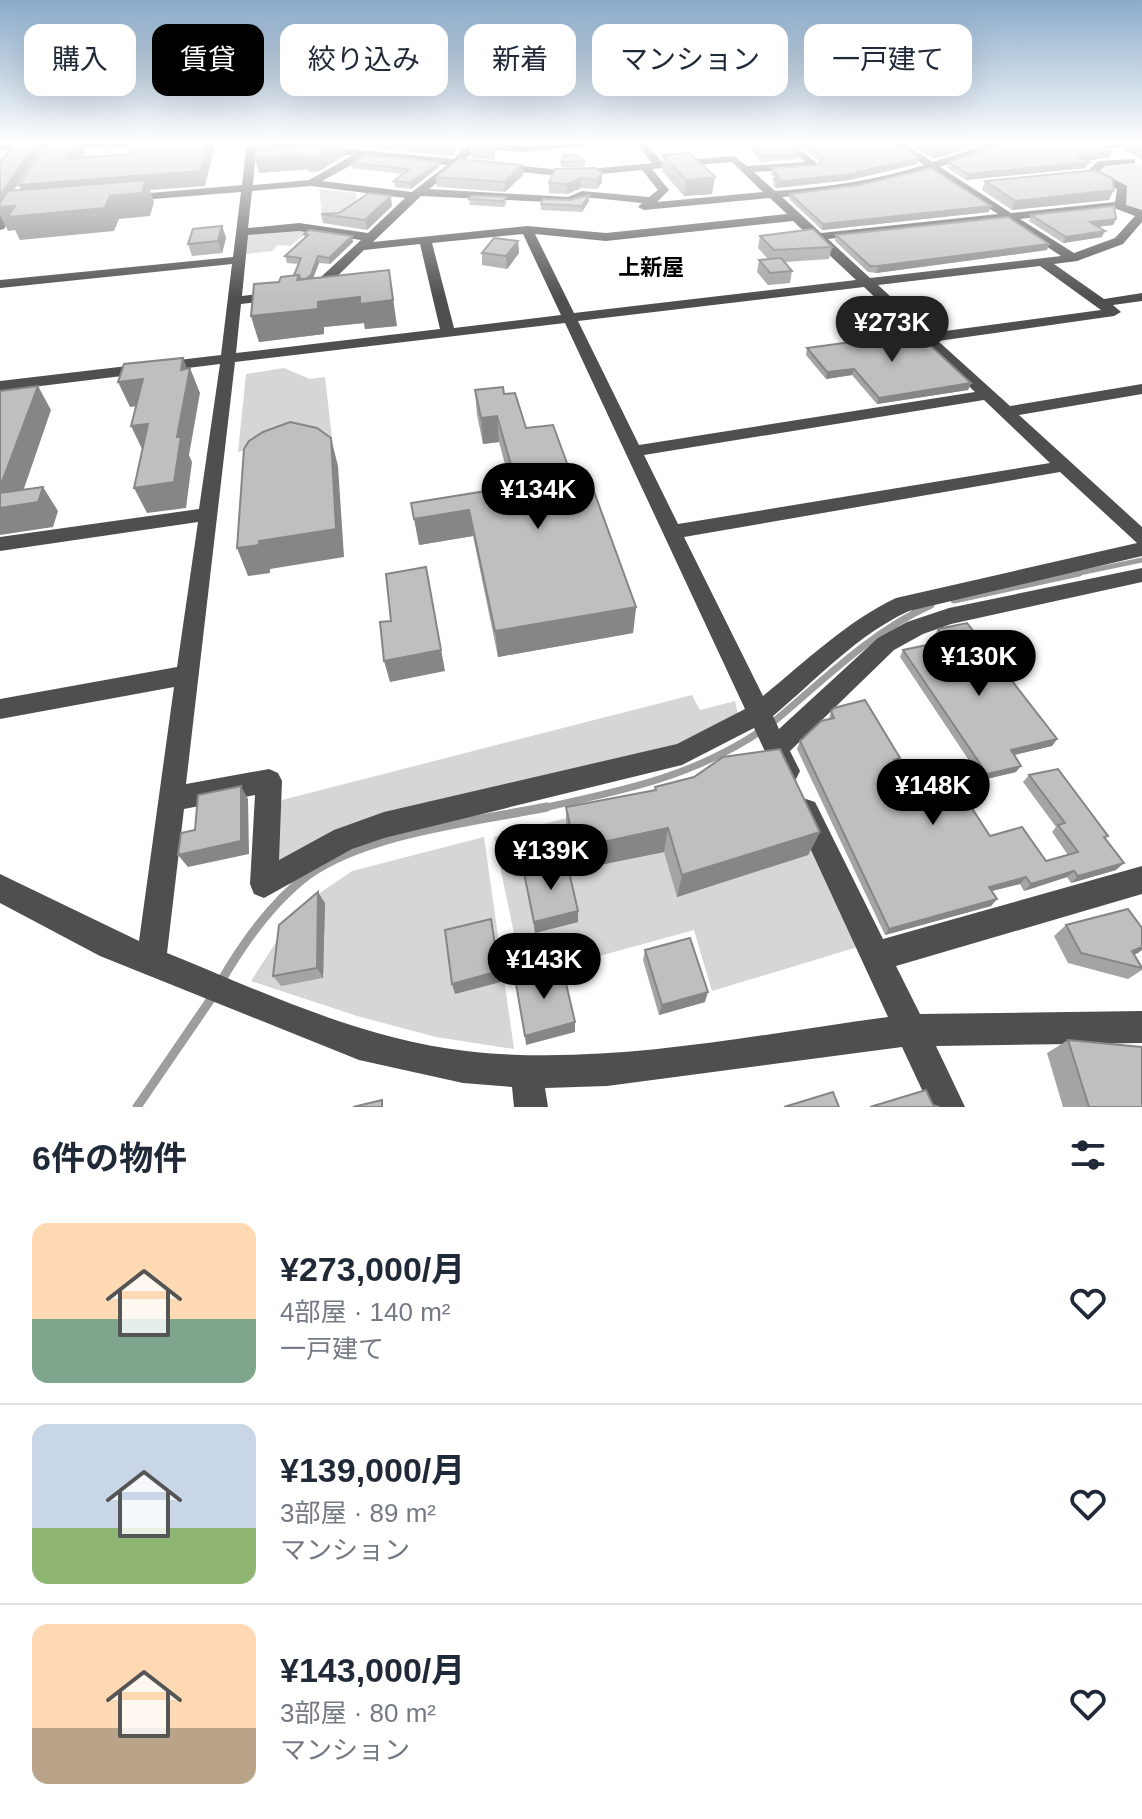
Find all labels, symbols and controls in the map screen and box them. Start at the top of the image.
chip: 購入 [24,24,136,96]
chip: 賃貸 [152,24,264,96]
chip: 絞り込み [280,24,448,96]
chip: 新着 [464,24,576,96]
chip: マンション [592,24,788,96]
chip: 一戸建て [804,24,972,96]
district label: 上新屋 [618,255,684,280]
pin: ¥273K [836,296,948,364]
text: ¥273K [854,307,930,337]
pin: ¥134K [482,463,594,531]
text: ¥134K [500,474,576,504]
pin: ¥130K [923,630,1035,698]
text: ¥130K [941,641,1017,671]
pin: ¥148K [877,759,989,827]
text: ¥148K [895,770,971,800]
pin: ¥139K [495,824,607,892]
text: ¥139K [513,835,589,865]
pin: ¥143K [488,933,600,1001]
text: ¥143K [506,944,582,974]
icon: filters [1066,1133,1110,1177]
text: 6件の物件 [32,1139,187,1177]
text: ¥273,000/月 [280,1250,465,1288]
icon: home [96,1255,192,1351]
icon: heart [1066,1281,1110,1325]
text: 4部屋 · 140 m² [280,1297,451,1327]
text: 一戸建て [280,1334,384,1364]
text: ¥139,000/月 [280,1451,465,1489]
icon: home [96,1456,192,1552]
icon: heart [1066,1482,1110,1526]
text: 3部屋 · 89 m² [280,1498,436,1528]
text: マンション [280,1535,410,1565]
text: ¥143,000/月 [280,1651,465,1689]
icon: home [96,1656,192,1752]
icon: heart [1066,1682,1110,1726]
text: 3部屋 · 80 m² [280,1698,436,1728]
text: マンション [280,1735,410,1765]

